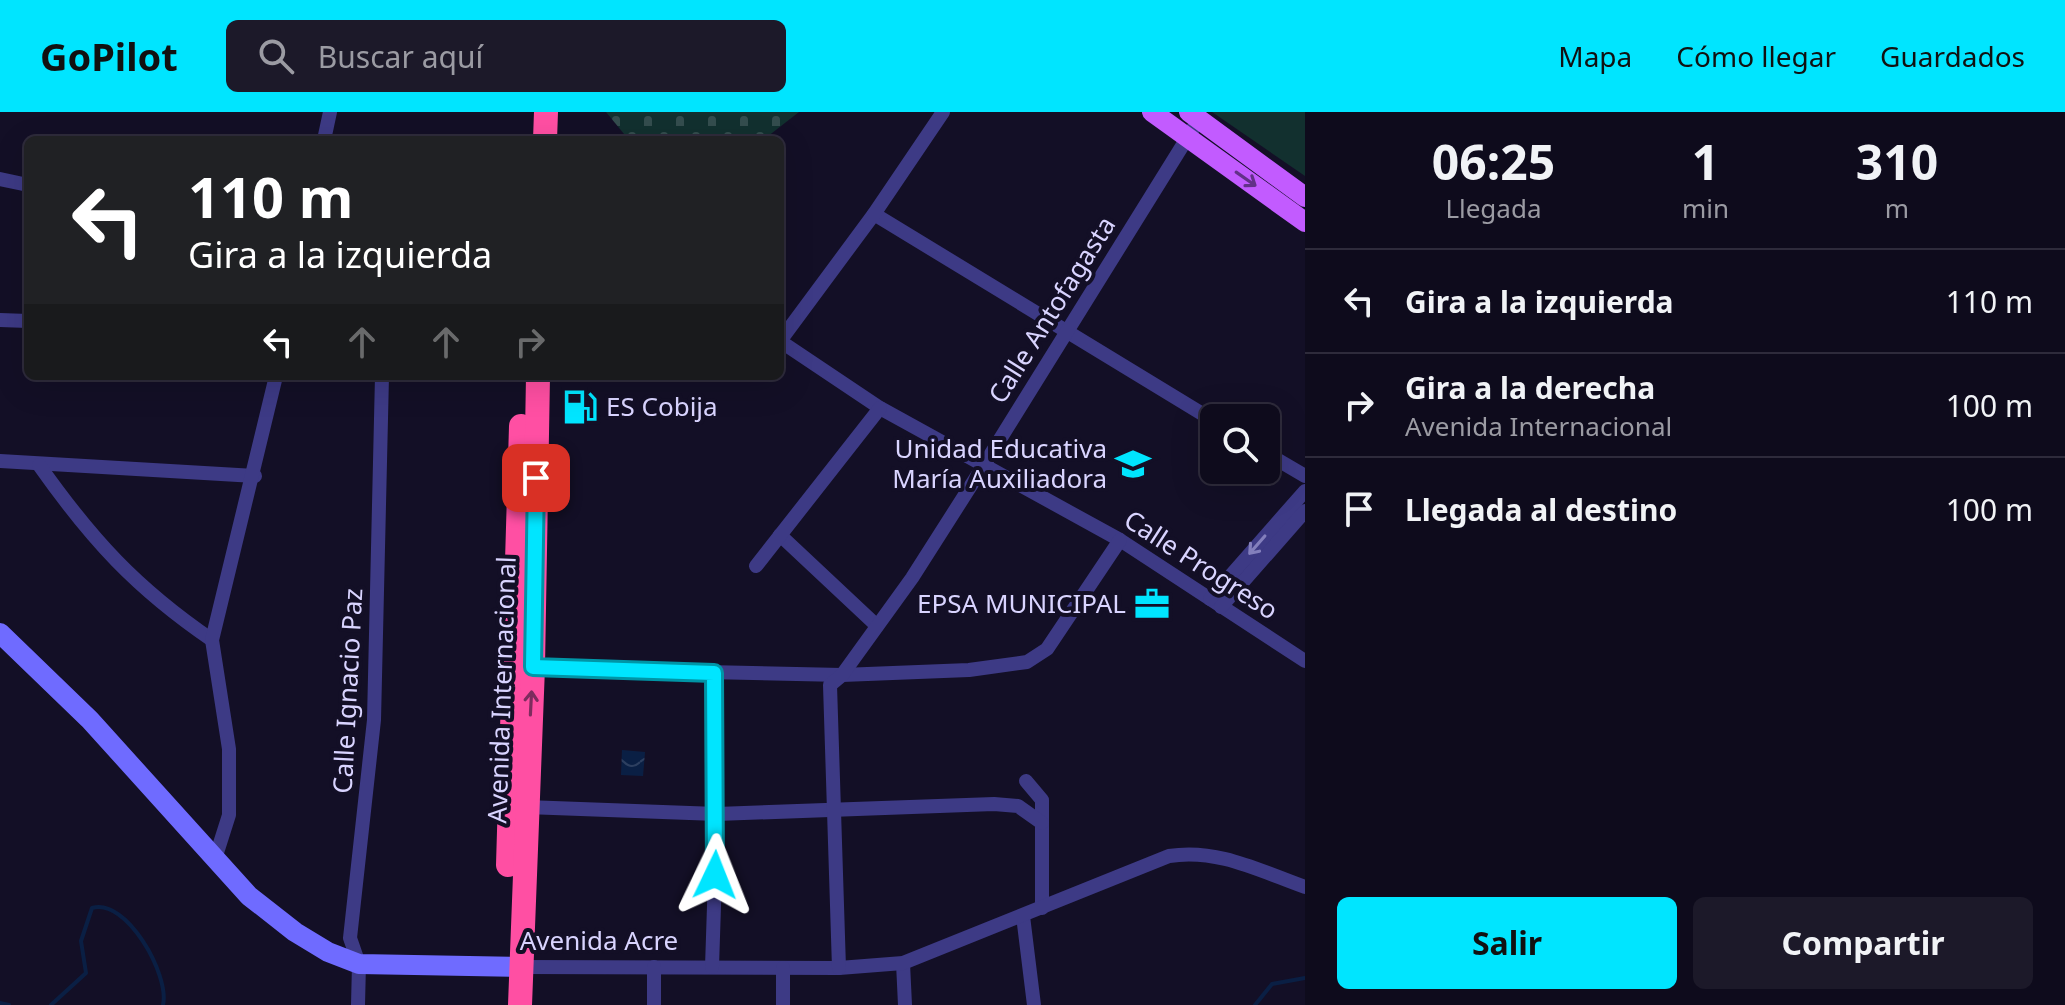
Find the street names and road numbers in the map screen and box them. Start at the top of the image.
street label: Calle Antofagasta [979,209,1123,410]
street label: Calle Progreso [1118,501,1285,627]
street label: Avenida Internacional [478,556,524,824]
street label: Calle Ignacio Paz [324,587,370,795]
street label: Avenida Acre [520,922,678,958]

